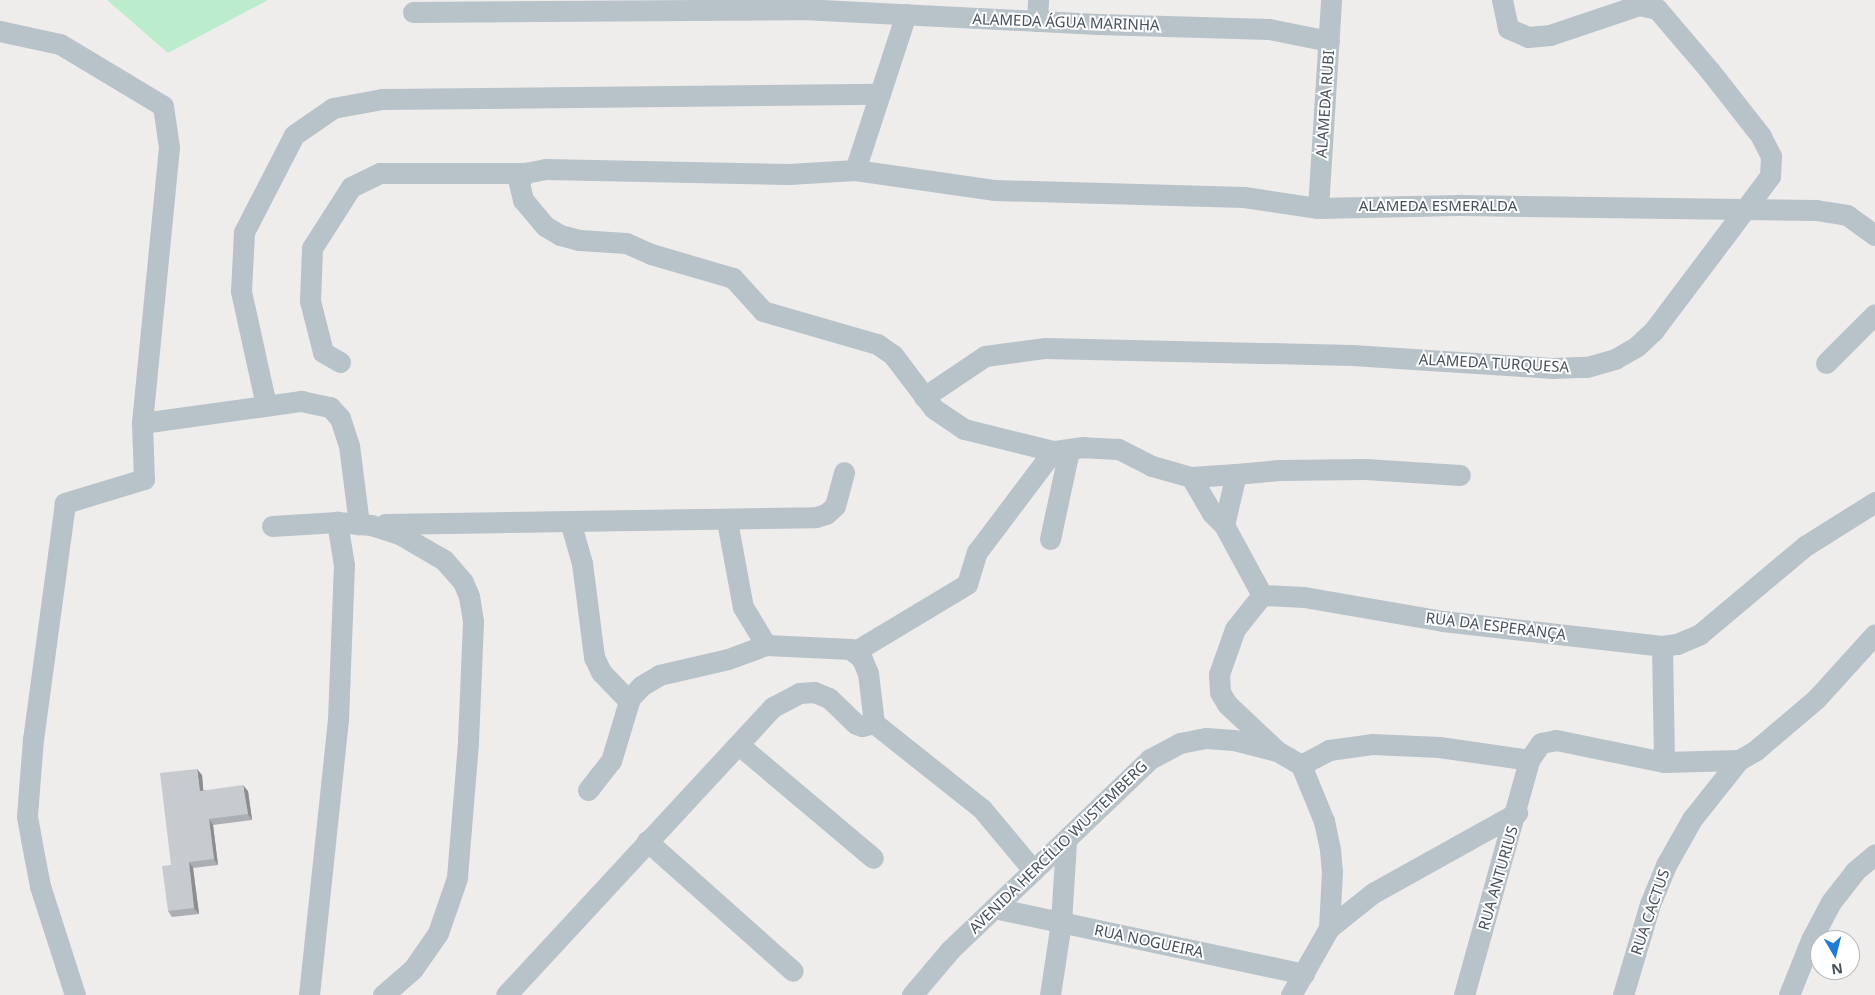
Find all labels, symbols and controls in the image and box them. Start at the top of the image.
street label: ALAMEDA ÁGUA MARINHA [972,10,1160,34]
street label: ALAMEDA RUBI [1312,49,1338,159]
street label: ALAMEDA ESMERALDA [1359,197,1517,215]
street label: ALAMEDA TURQUESA [1418,350,1570,376]
street label: RUA DA ESPERANÇA [1425,608,1567,644]
street label: AVENIDA HERCÍLIO WUSTEMBERG [965,757,1151,937]
street label: RUA ANTURIUS [1475,824,1521,932]
street label: RUA CACTUS [1627,867,1673,957]
street label: RUA NOGUEIRA [1093,921,1205,961]
north arrow [1810,930,1860,980]
text: N [1830,959,1844,980]

